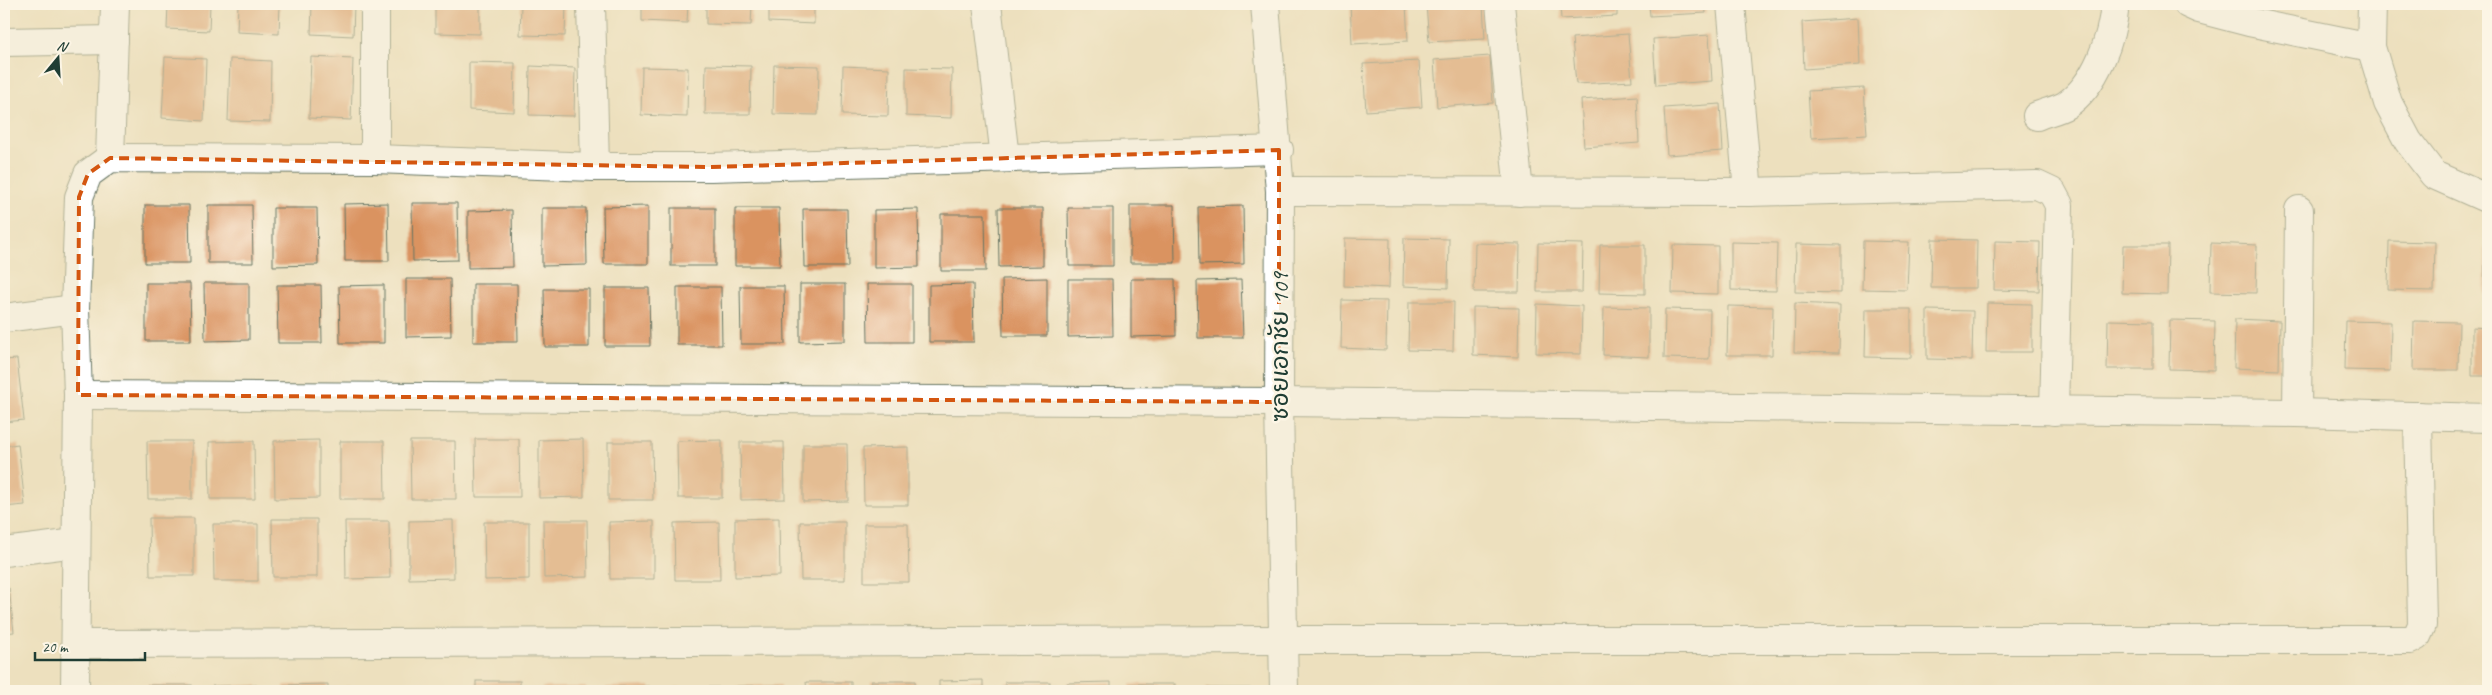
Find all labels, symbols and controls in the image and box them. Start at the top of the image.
north arrow [32,32,82,82]
text: N [55,37,71,56]
street label: ซอยเอกชัย 109 [1265,270,1295,422]
scale bar [35,630,145,662]
text: 20 m [42,638,69,657]

